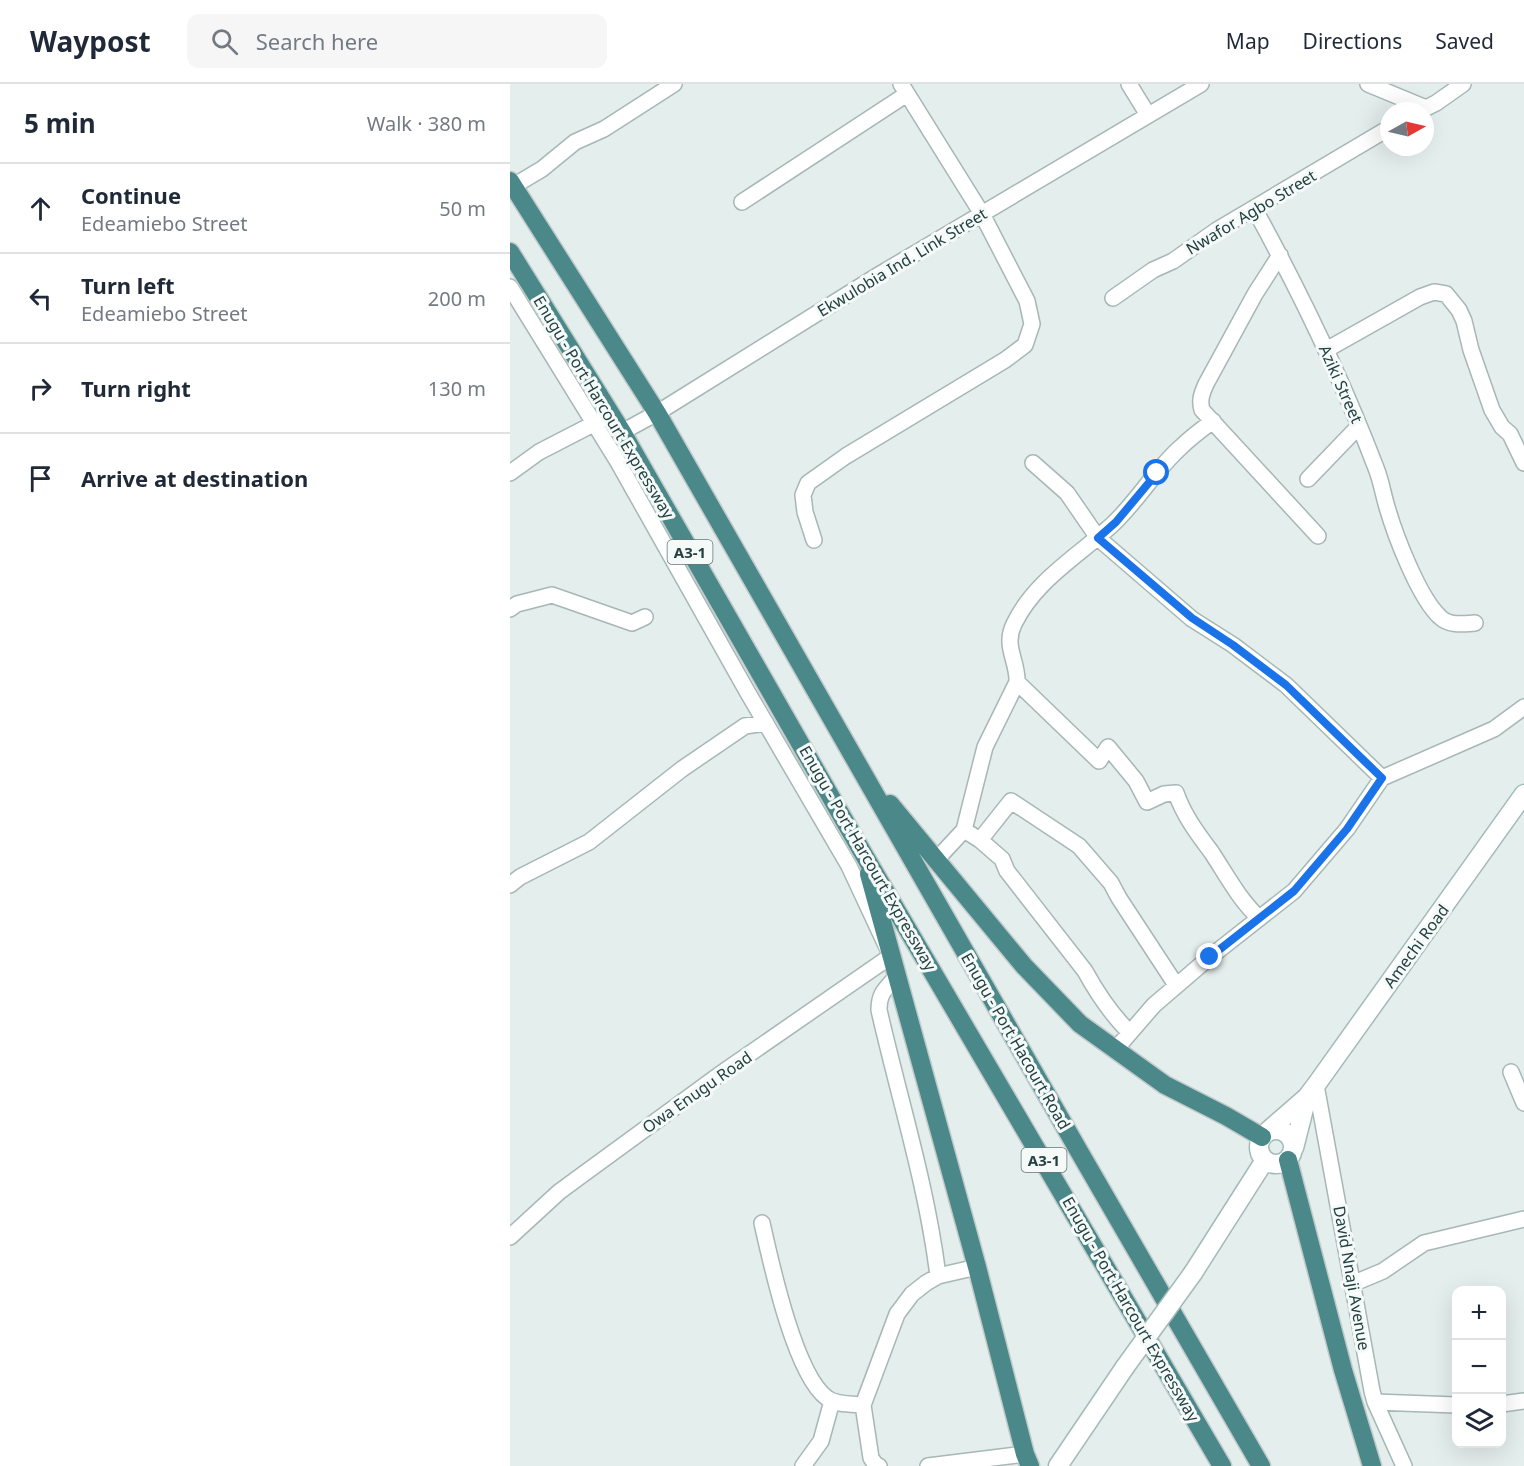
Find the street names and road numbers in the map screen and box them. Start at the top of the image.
street label: Nwafor Agbo Street [1182,164,1320,260]
street label: Ekwulobia Ind. Link Street [813,202,991,321]
street label: Enugu - Port Harcourt Expressway [529,292,680,523]
street label: Aziki Street [1314,341,1368,427]
road number: A3-1 [668,540,712,564]
street label: Enugu - Port Harcourt Expressway [794,742,942,975]
street label: Amechi Road [1378,900,1454,992]
street label: Enugu - Port Hacourt Road [956,949,1076,1133]
street label: Owa Enugu Road [638,1046,756,1138]
road number: A3-1 [1022,1148,1066,1172]
street label: Enugu - Port Harcourt Expressway [1057,1193,1205,1426]
street label: David Nnaji Avenue [1328,1204,1376,1352]

